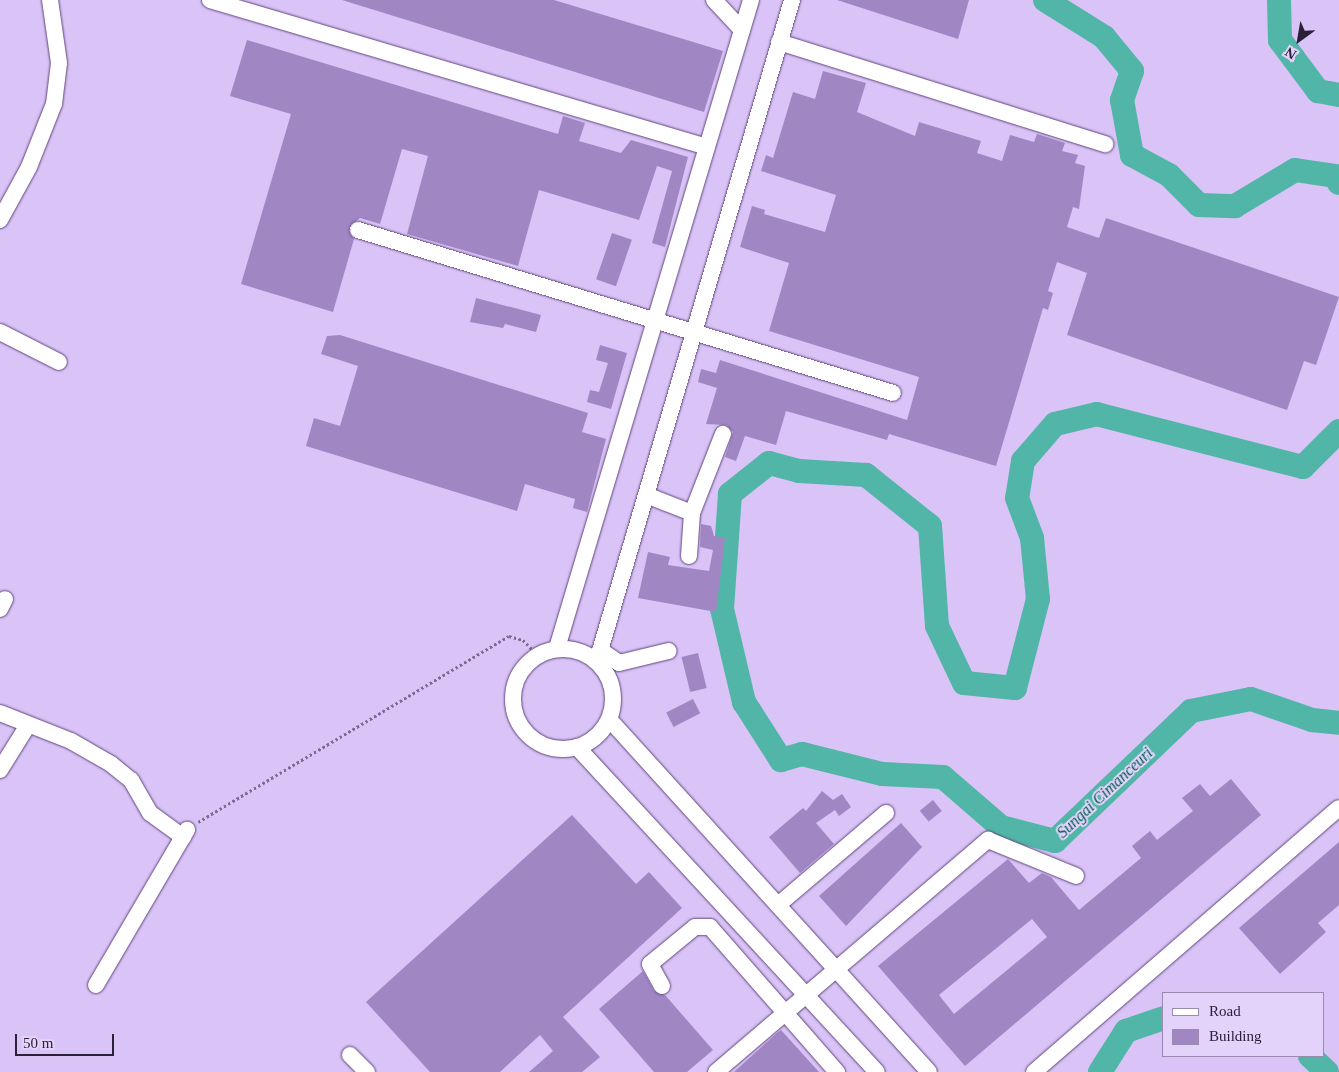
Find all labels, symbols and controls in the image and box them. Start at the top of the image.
north arrow [1274,15,1324,65]
text: N [1283,44,1299,62]
water label: Sungai Cimanceuri [1053,744,1157,842]
legend [1162,992,1324,1057]
text: Road [1209,1003,1241,1019]
scale bar [18,1024,116,1056]
text: Building [1209,1028,1262,1044]
text: 50 m [23,1035,53,1051]

